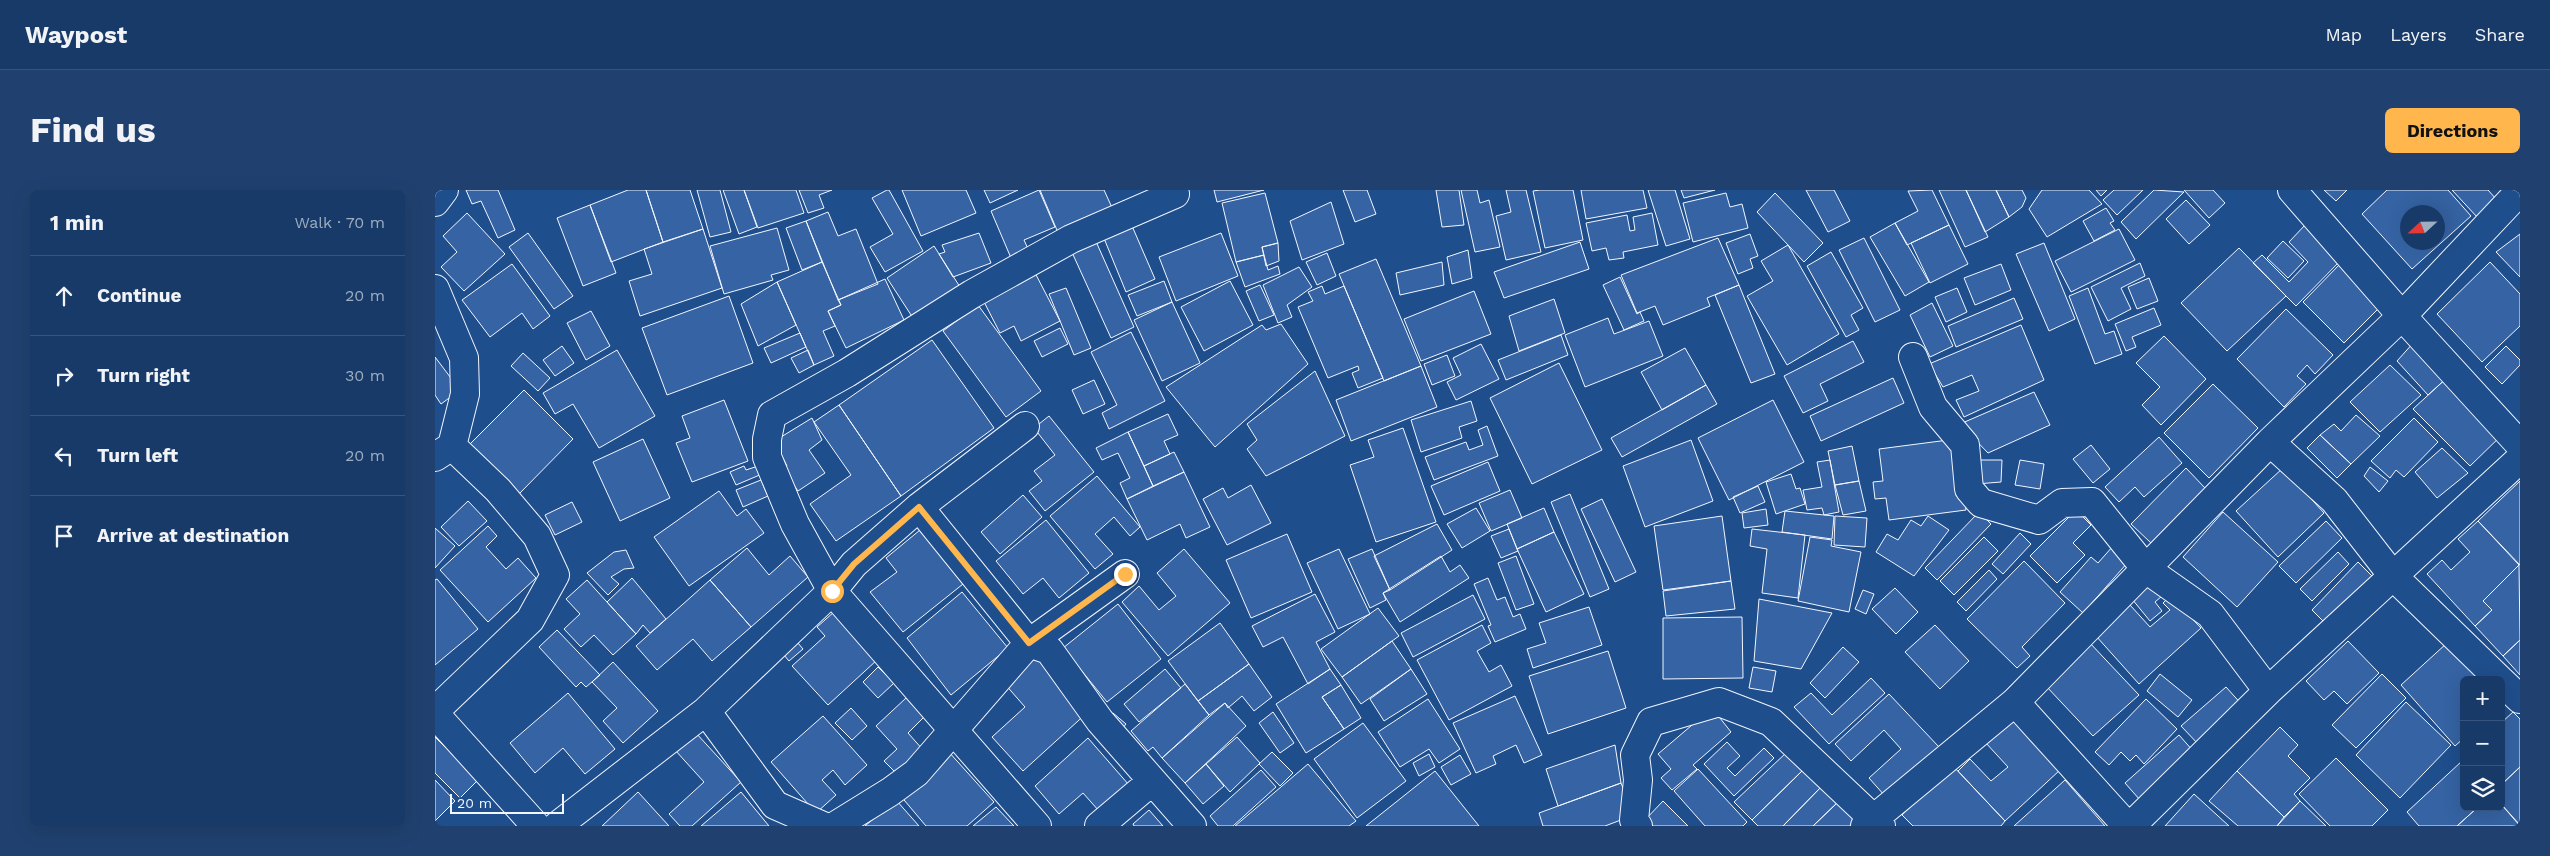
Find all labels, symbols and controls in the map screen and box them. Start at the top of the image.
text: Waypost [25,21,127,49]
text: Map [2325,24,2362,45]
text: Layers [2390,24,2447,45]
text: Share [2475,24,2525,45]
button: Directions [2385,108,2520,153]
text: Find us [30,109,156,151]
north arrow [2400,205,2445,250]
text: 1 min [50,210,104,235]
text: Walk · 70 m [294,213,385,232]
icon: ahead [50,282,78,310]
text: Continue [97,284,181,307]
text: 20 m [345,286,385,305]
icon: right [50,362,78,390]
text: Turn right [97,364,190,387]
text: 30 m [345,366,385,385]
icon: left [50,442,78,470]
text: Turn left [97,444,178,467]
text: 20 m [345,446,385,465]
icon: arrive [50,522,78,550]
text: Arrive at destination [97,524,289,547]
route end [1114,563,1137,586]
route start [821,580,844,603]
map controls [2460,676,2505,811]
button: + [2460,676,2505,721]
button: − [2460,721,2505,766]
button: layers [2460,766,2505,811]
scale bar [450,791,564,814]
text: 20 m [457,795,492,811]

